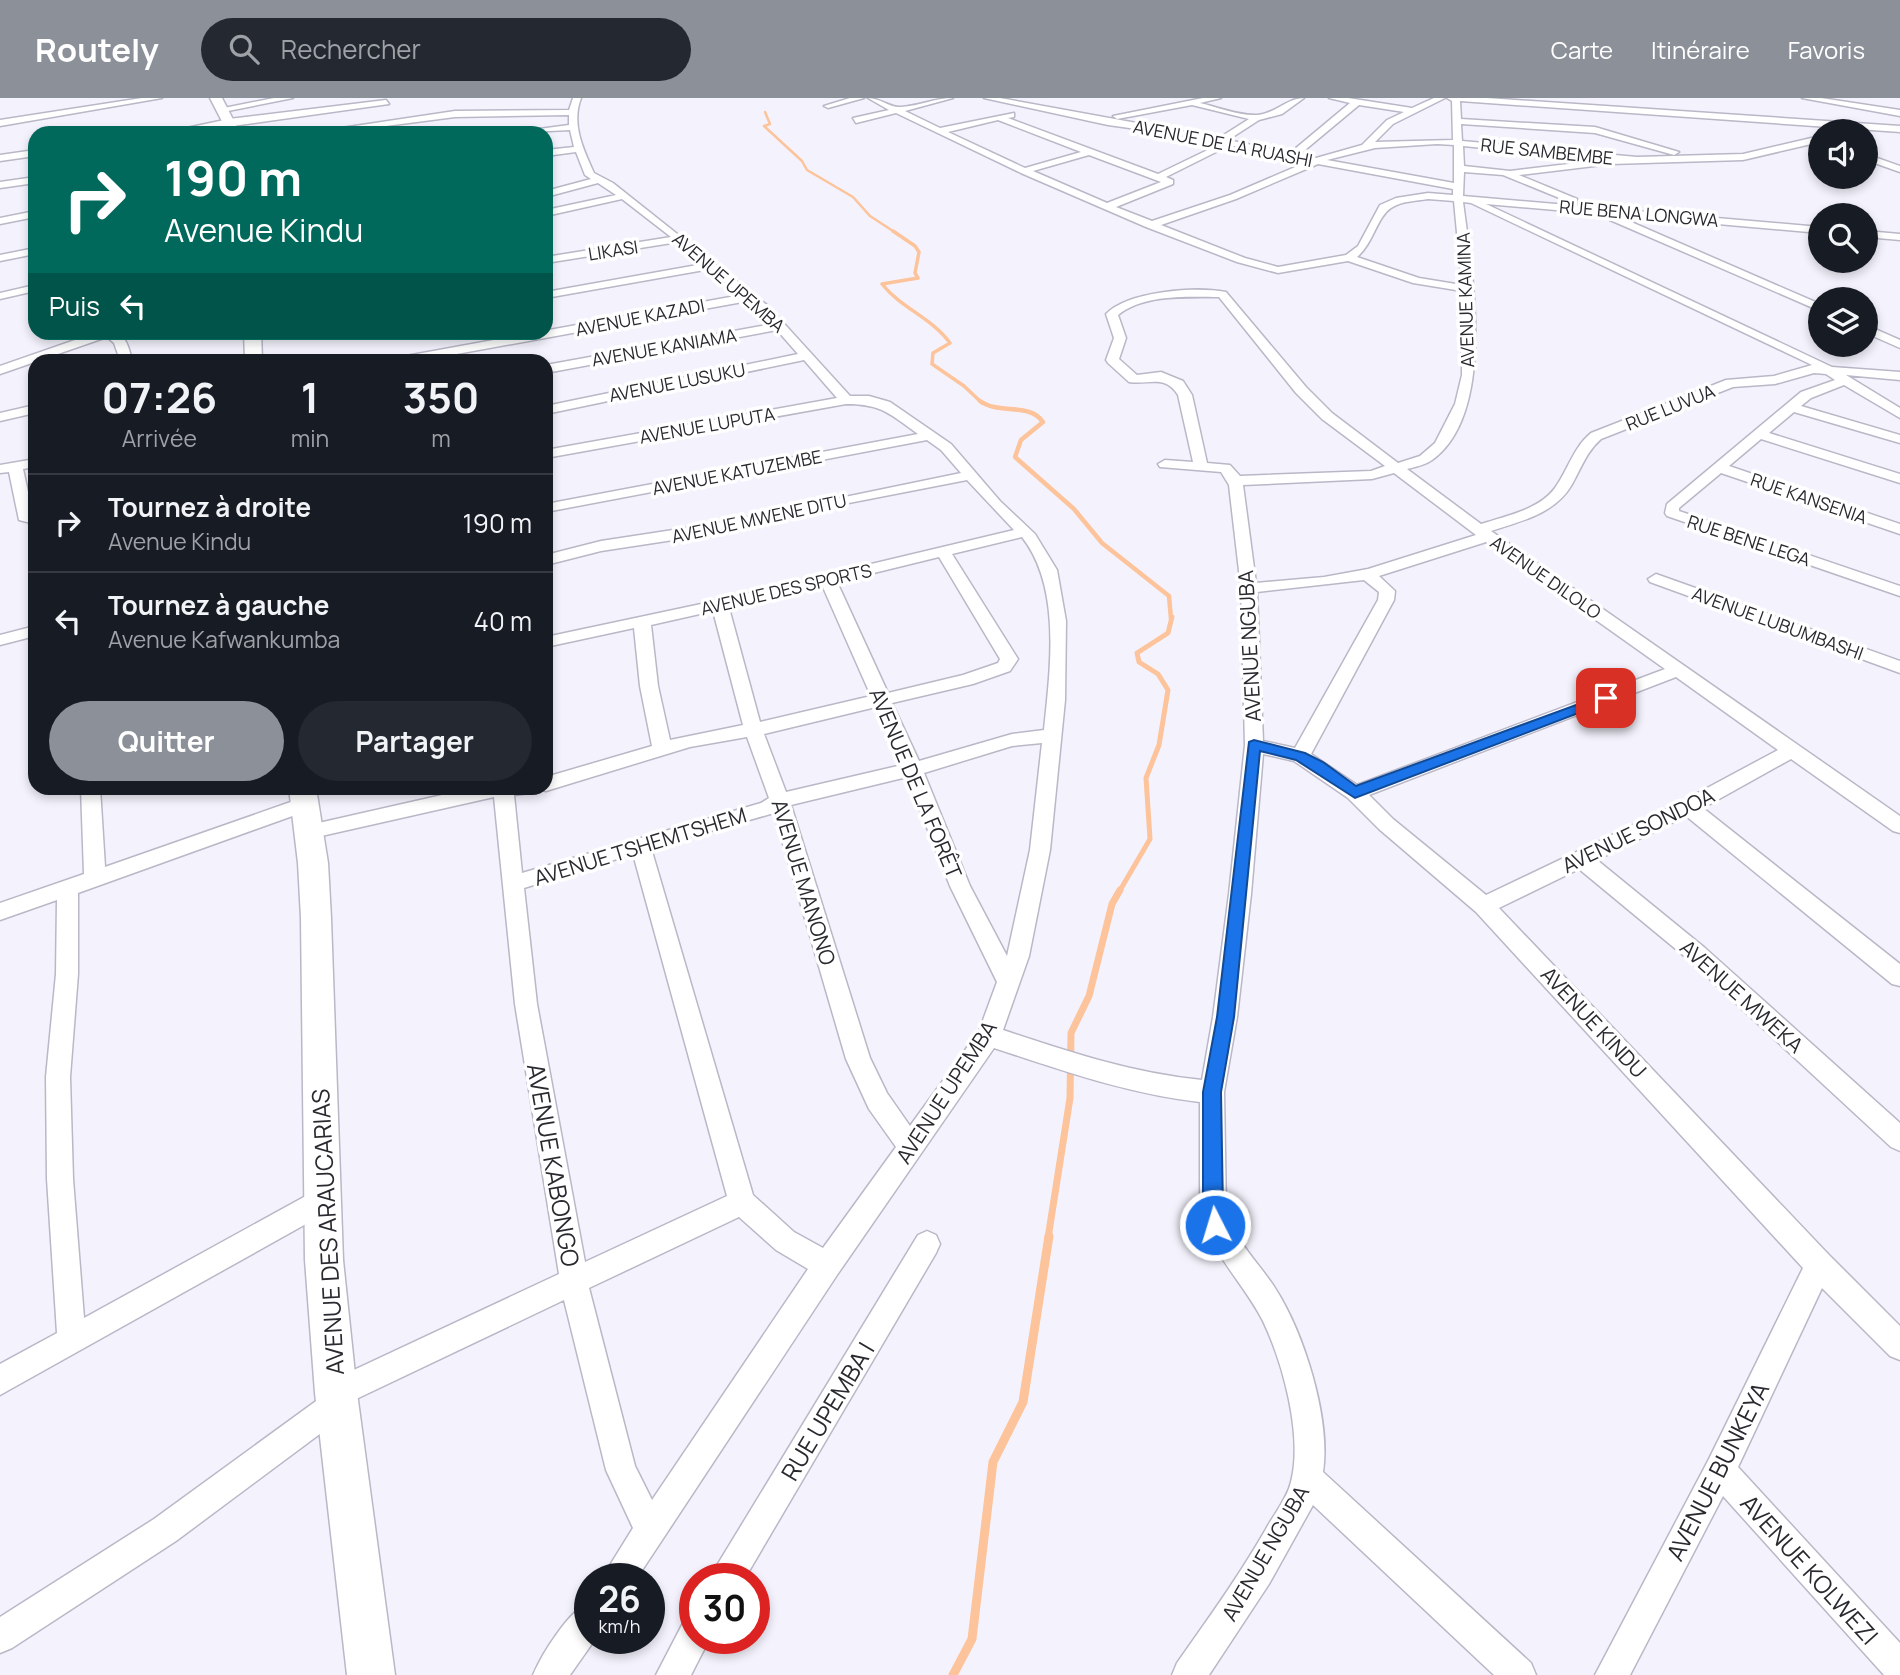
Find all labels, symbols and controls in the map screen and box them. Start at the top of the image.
search box [201,18,691,81]
text: Routely [35,27,159,72]
icon: search [225,30,263,68]
text: Rechercher [281,31,421,67]
text: Carte [1551,33,1613,66]
text: Itinéraire [1651,33,1750,66]
text: Favoris [1788,33,1865,66]
street label: AVENUE DE LA RUASHI [1131,114,1315,172]
map controls [1808,119,1878,357]
button: sound [1808,119,1878,189]
street label: RUE SAMBEMBE [1480,132,1614,170]
text: 190 m [164,144,302,211]
icon: right [49,154,140,245]
street label: RUE BENA LONGWA [1558,194,1720,232]
button: search [1808,203,1878,273]
text: Avenue Kindu [164,208,363,252]
street label: AVENUE UPEMBA [668,227,791,338]
street label: AVENUE KAMINA [1451,231,1479,368]
street label: LIKASI [586,234,640,266]
icon: left [114,287,152,325]
button: layers [1808,287,1878,357]
text: Puis [49,288,100,324]
street label: AVENUE KAZADI [573,293,707,341]
street label: AVENUE KANIAMA [590,322,739,372]
street label: AVENUE LUSUKU [607,357,747,407]
text: 07:26 [102,368,217,426]
text: 1 [301,368,319,426]
text: 350 [403,368,479,426]
street label: RUE LUVUA [1622,378,1719,436]
street label: AVENUE LUPUTA [637,401,777,449]
text: Arrivée [122,422,197,454]
text: min [291,422,329,454]
text: m [431,422,451,454]
street label: AVENUE KATUZEMBE [650,444,824,500]
street label: RUE KANSENIA [1748,467,1871,529]
street label: AVENUE MWENE DITU [669,488,849,548]
text: Tournez à droite [108,489,311,525]
icon: right [49,504,87,542]
text: 190 m [463,505,532,541]
street label: RUE BENE LEGA [1684,509,1814,571]
text: Avenue Kindu [108,525,251,557]
street label: AVENUE DILOLO [1486,530,1606,624]
street label: AVENUE DES SPORTS [698,558,874,620]
street label: AVENUE NGUBA [1231,569,1267,723]
street label: AVENUE LUBUMBASHI [1689,581,1867,665]
text: Tournez à gauche [108,587,329,623]
icon: left [49,602,87,640]
text: 40 m [474,603,532,639]
text: Avenue Kafwankumba [108,623,340,655]
pin [1576,668,1636,728]
icon: arrive [1587,679,1625,717]
street label: AVENUE DE LA FORÊT [863,684,969,883]
button: Quitter [49,701,284,781]
button: Partager [298,701,532,781]
street label: AVENUE SONDOA [1557,781,1719,879]
street label: AVENUE MANONO [765,796,843,968]
street label: AVENUE TSHEMTSHEM [530,800,750,892]
street label: AVENUE MWEKA [1674,933,1810,1059]
street label: AVENUE KINDU [1535,960,1653,1084]
street label: AVENUE UPEMBA [889,1015,1003,1169]
street label: AVENUE KABONGO [520,1061,588,1269]
street label: AVENUE DES ARAUCARIAS [303,1088,351,1376]
position arrow [1178,1188,1252,1262]
street label: RUE UPEMBA I [773,1336,881,1486]
street label: AVENUE BUNKEYA [1658,1376,1776,1566]
street label: AVENUE NGUBA [1215,1480,1315,1626]
street label: AVENUE KOLWEZI [1734,1487,1886,1651]
speed limit sign: 30 [679,1563,770,1654]
text: 26 [598,1575,641,1623]
text: km/h [599,1614,640,1638]

